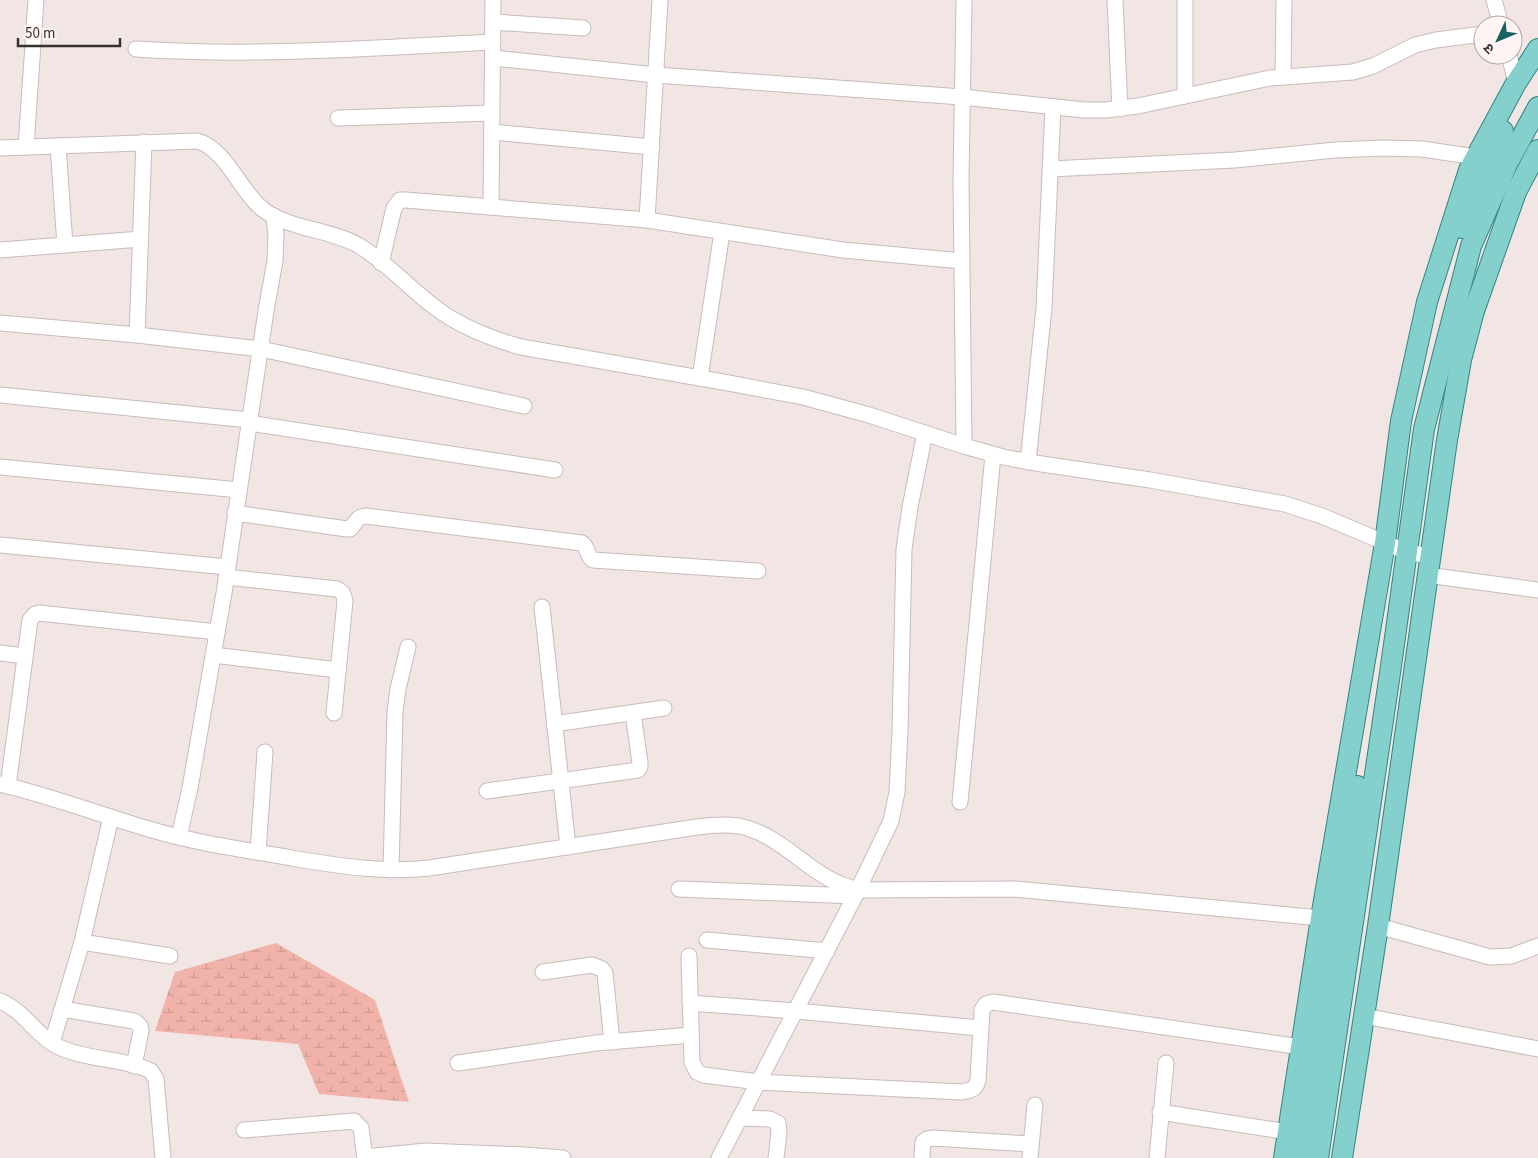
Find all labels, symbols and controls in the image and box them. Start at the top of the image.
scale bar [18,15,120,47]
north arrow [1473,15,1523,65]
text: 50 m [25,23,55,44]
text: उ [1479,38,1499,58]

